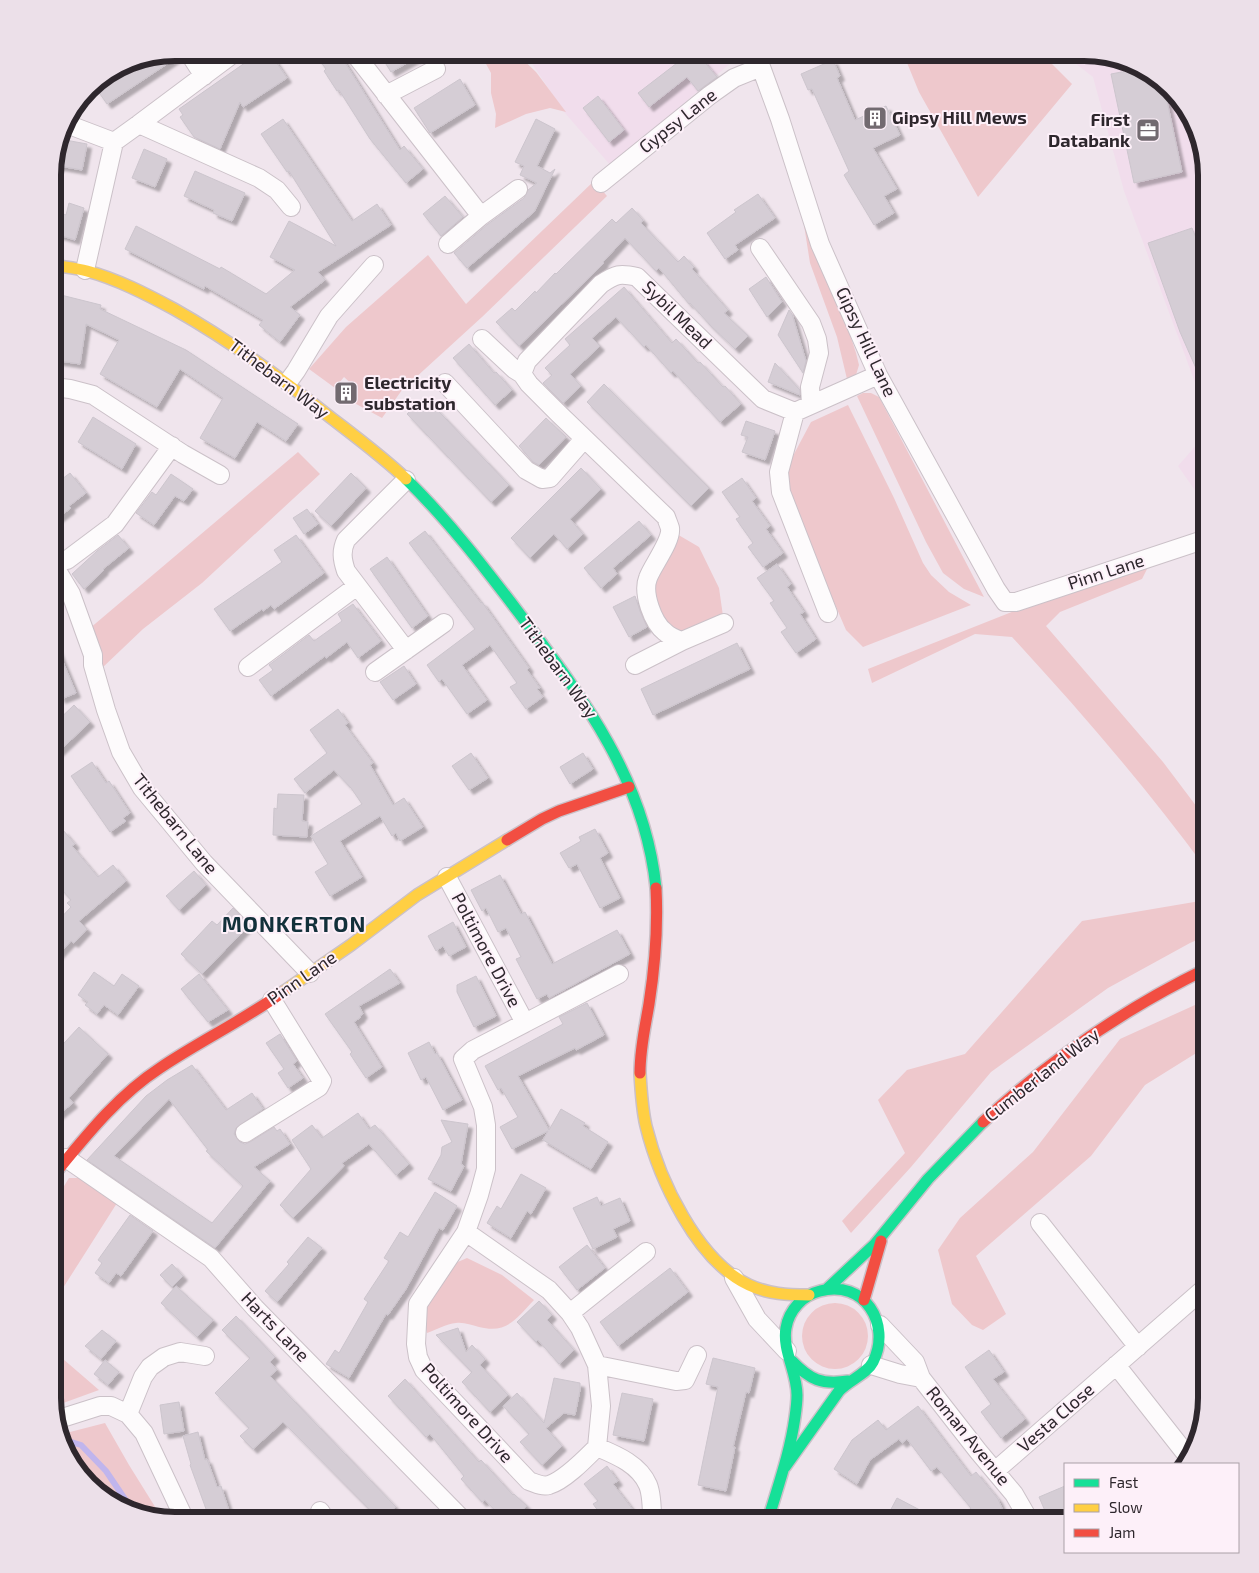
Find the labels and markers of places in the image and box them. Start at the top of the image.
building icon: Gipsy Hill Mews [862,105,888,131]
place label: Gipsy Hill Mews [892,106,1027,128]
place label: First Databank [1048,108,1131,151]
office icon: First Databank [1135,117,1161,143]
place label: Electricity substation [364,371,456,414]
building icon: Electricity substation [333,380,359,406]

